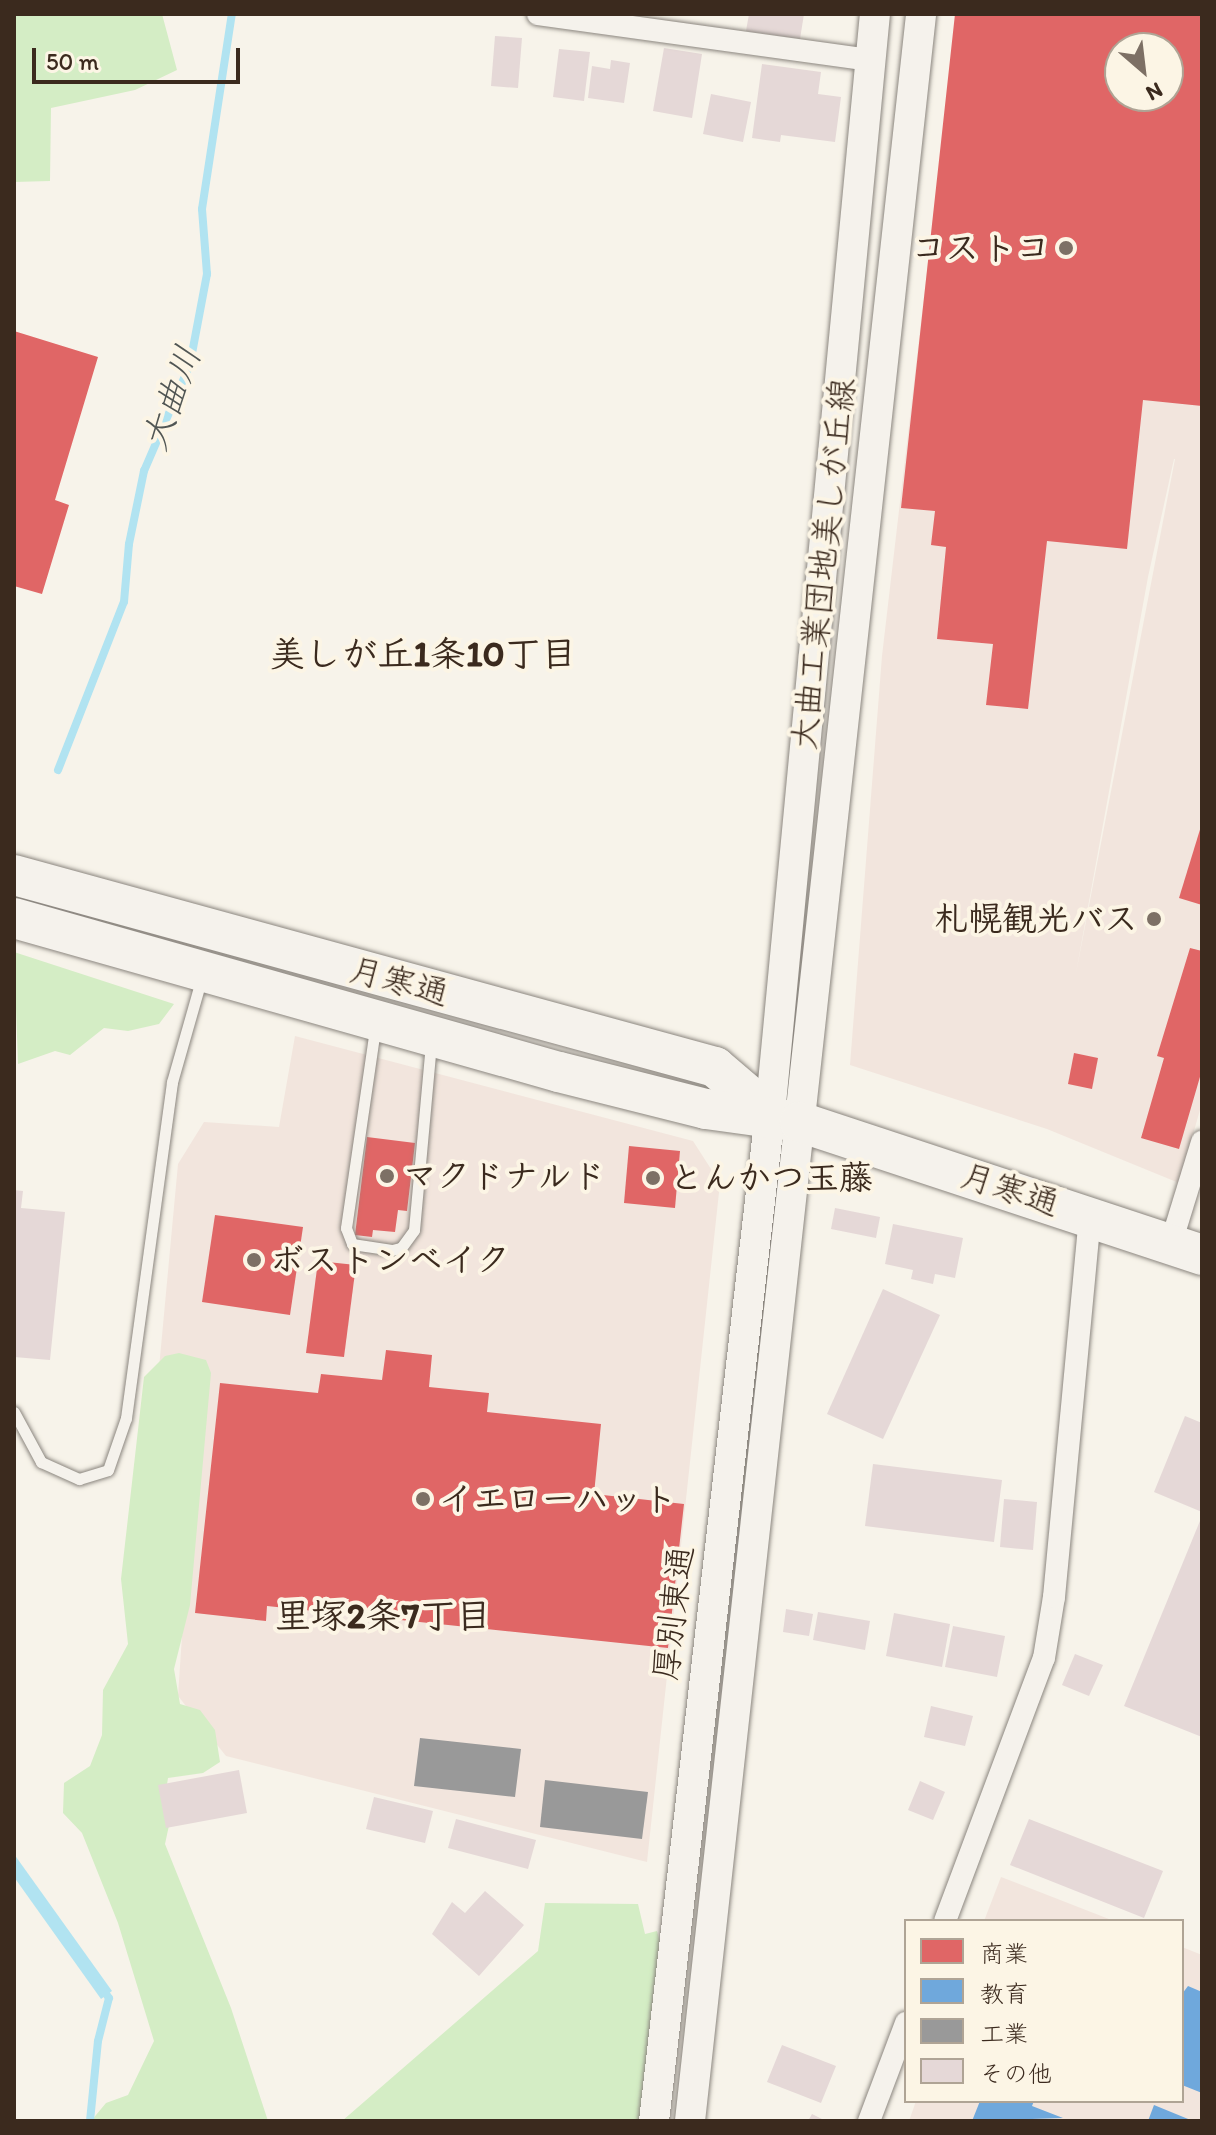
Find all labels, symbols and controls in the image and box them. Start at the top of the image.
scale bar [36,32,244,82]
north arrow [1104,32,1184,112]
text: 50 m [46,47,99,76]
text: N [1142,76,1167,107]
place label: コストコ [914,228,1050,268]
marker: コストコ [1057,239,1075,257]
water label: 大曲川 [132,340,210,456]
street label: 大曲工業団地美しが丘線 [783,376,863,752]
district label: 美しが丘1条10丁目 [269,632,577,676]
place label: 札幌観光バス [934,899,1138,939]
marker: 札幌観光バス [1145,910,1163,928]
street label: 月寒通 [344,948,454,1014]
street label: 月寒通 [955,1154,1065,1224]
place label: マクドナルド [403,1156,607,1196]
place label: とんかつ玉藤 [669,1158,873,1198]
marker: マクドナルド [378,1167,396,1185]
marker: とんかつ玉藤 [644,1169,662,1187]
place label: ボストンベイク [270,1240,508,1280]
marker: ボストンベイク [245,1251,263,1269]
place label: イエローハット [439,1479,677,1519]
marker: イエローハット [414,1490,432,1508]
street label: 厚別東通 [644,1543,702,1683]
district label: 里塚2条7丁目 [275,1594,491,1638]
legend [904,1919,1184,2103]
text: 商業 [980,1939,1028,1968]
text: 教育 [980,1979,1028,2008]
text: 工業 [980,2019,1028,2048]
text: その他 [980,2059,1052,2088]

